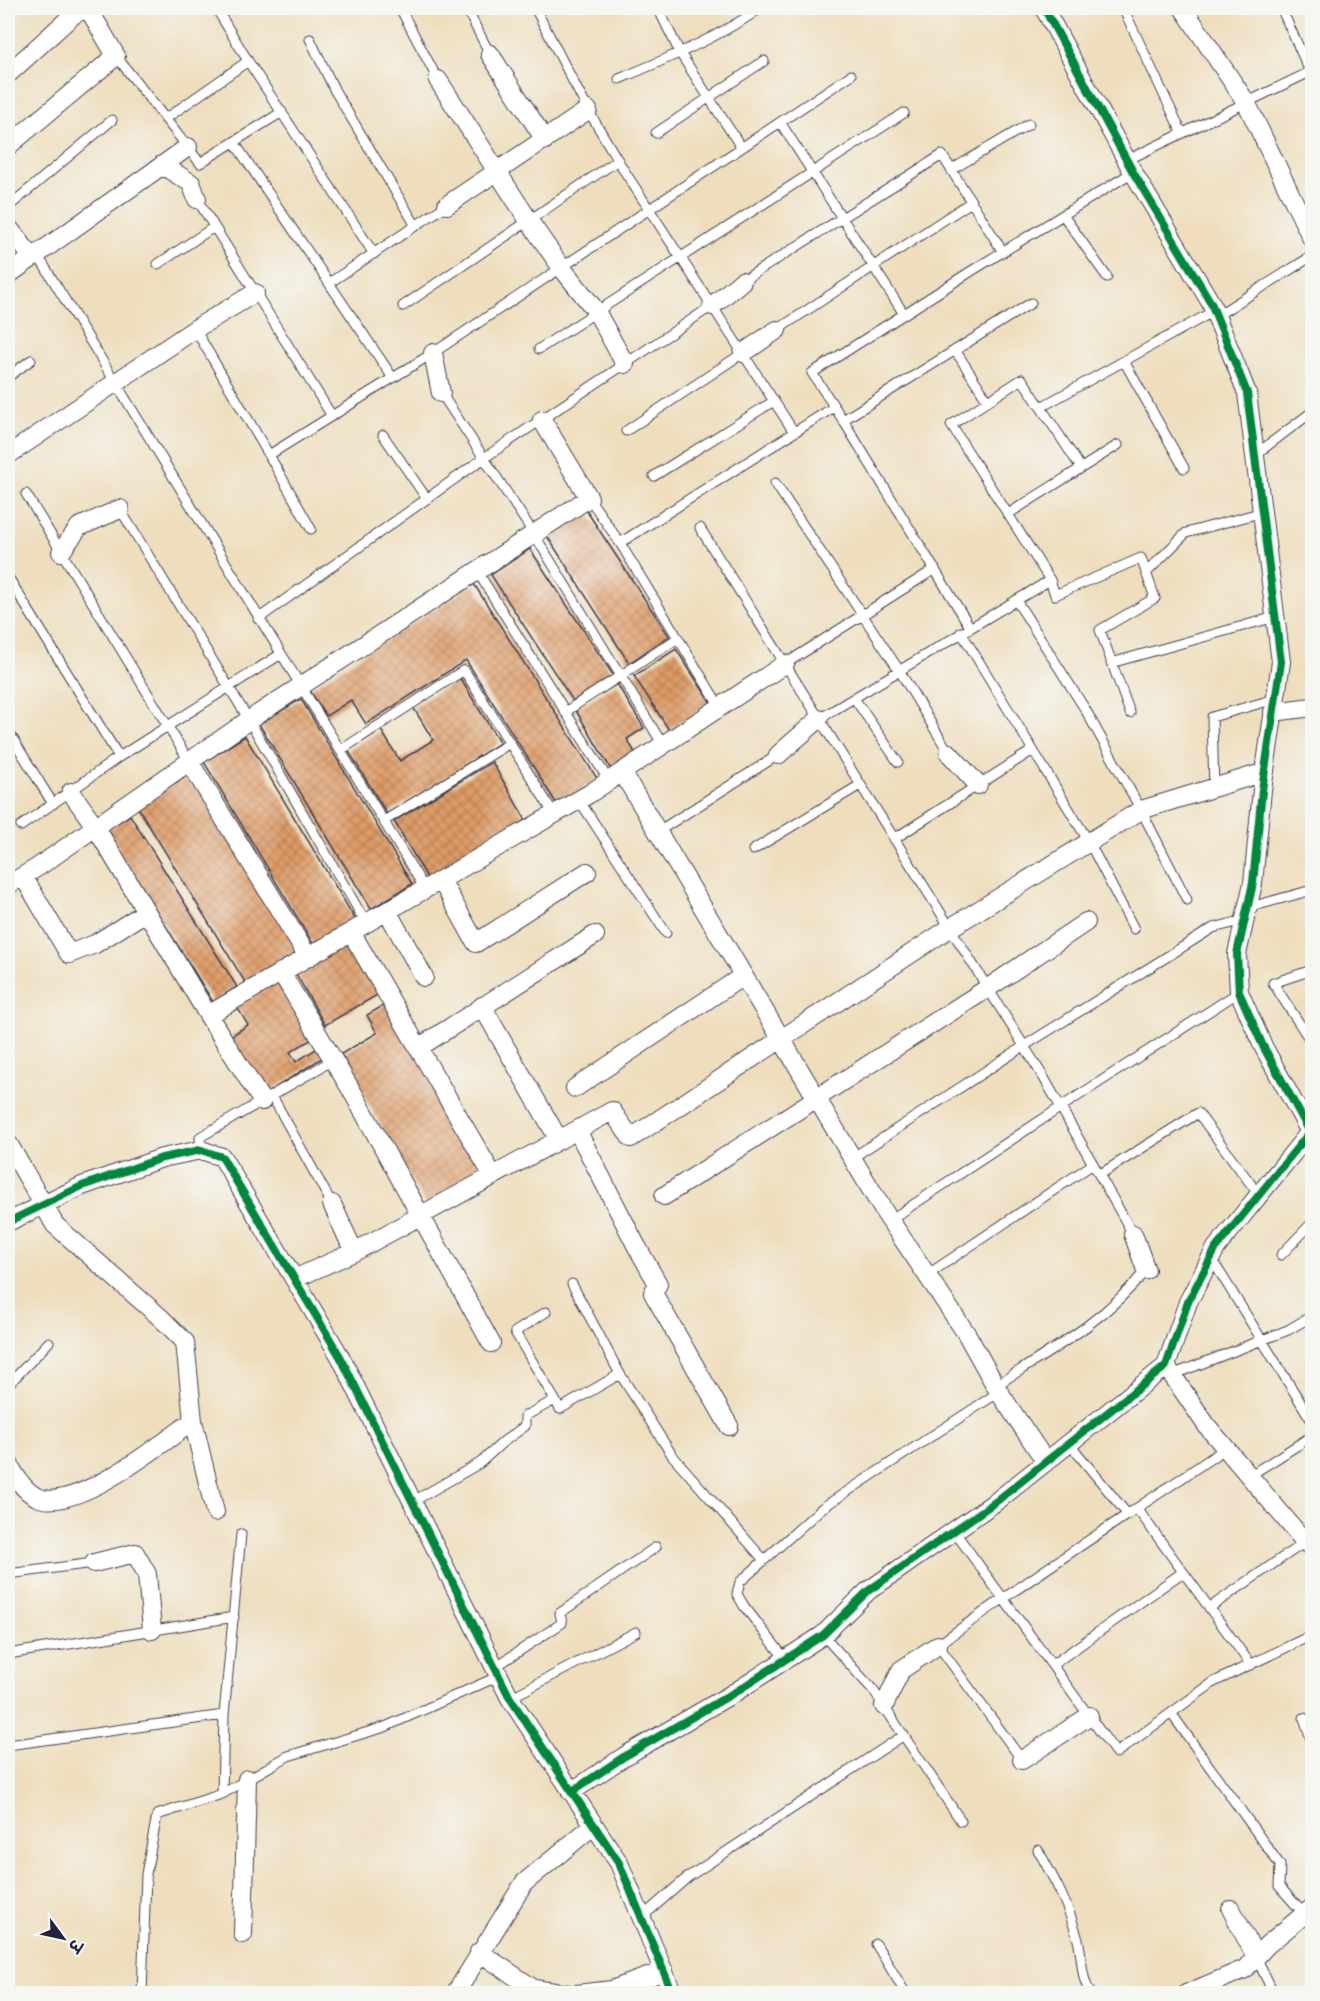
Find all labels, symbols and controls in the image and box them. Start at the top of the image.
north arrow [33,1908,93,1968]
text: उ [64,1935,87,1957]

